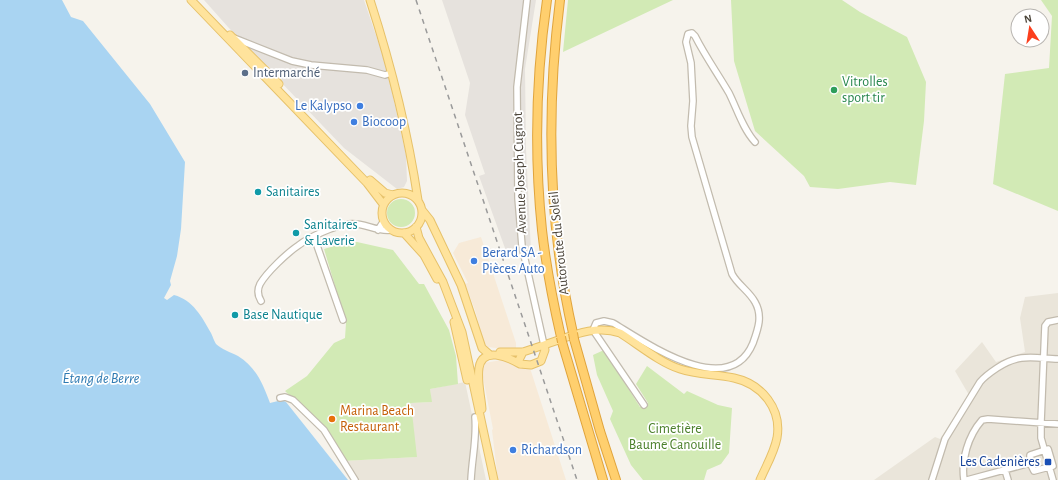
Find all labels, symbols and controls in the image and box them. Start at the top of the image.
north arrow [1010,8,1050,48]
text: N [1023,13,1033,25]
place label: Intermarché [253,66,320,80]
marker: Intermarché [240,68,250,78]
place label: Vitrolles sport tir [842,75,888,105]
marker: Vitrolles sport tir [829,85,839,95]
place label: Le Kalypso [295,99,352,113]
marker: Le Kalypso [355,101,365,111]
street label: Avenue Joseph Cugnot [511,111,529,234]
place label: Biocoop [362,115,406,129]
marker: Biocoop [349,117,359,127]
place label: Sanitaires [266,185,320,199]
marker: Sanitaires [253,187,263,197]
street label: Autoroute du Soleil [547,190,571,296]
place label: Sanitaires & Laverie [304,218,358,248]
marker: Sanitaires & Laverie [291,228,301,238]
place label: Berard SA - Pièces Auto [482,246,545,276]
marker: Berard SA - Pièces Auto [469,256,479,266]
place label: Base Nautique [243,308,322,322]
marker: Base Nautique [230,310,240,320]
water label: Étang de Berre [63,369,140,386]
place label: Marina Beach Restaurant [340,404,414,434]
marker: Marina Beach Restaurant [327,414,337,424]
park label: Cimetière Baume Canouille [629,422,721,452]
place label: Richardson [521,443,582,457]
marker: Richardson [508,445,518,455]
place label: Les Cadenières [960,455,1040,469]
marker: Les Cadenières [1043,457,1053,467]

